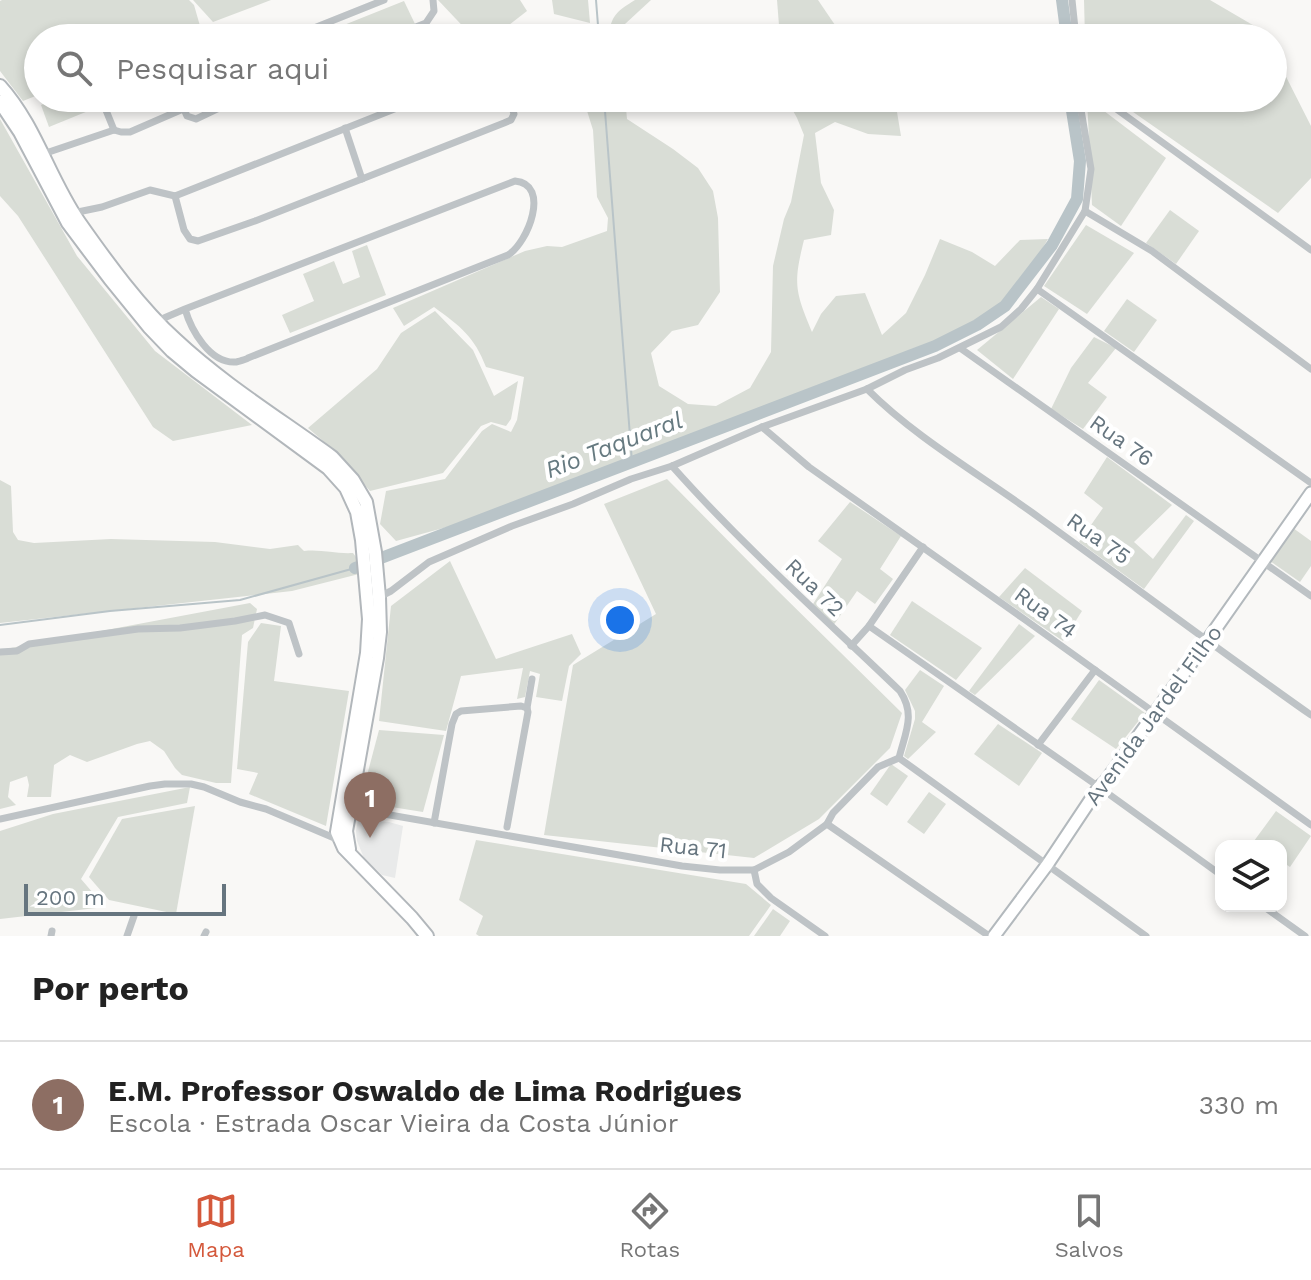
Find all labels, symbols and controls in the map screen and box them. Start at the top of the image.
search box [24,24,1287,112]
icon: search [52,46,96,90]
text: Pesquisar aqui [116,51,329,86]
water label: Rio Taquaral [541,406,687,484]
street label: Rua 76 [1085,410,1158,471]
street label: Rua 75 [1062,508,1135,569]
street label: Rua 72 [780,553,849,621]
street label: Rua 74 [1010,581,1082,643]
your location [600,600,640,640]
street label: Avenida Jardel Filho [1080,621,1227,810]
pin: 1 [344,772,396,838]
street label: Rua 71 [658,832,728,863]
map controls [1215,840,1287,912]
button: layers [1215,840,1287,912]
scale bar [24,880,226,916]
text: 200 m [36,885,105,910]
text: Por perto [32,968,189,1008]
text: E.M. Professor Oswaldo de Lima Rodrigues [108,1073,742,1108]
text: 1 [52,1090,64,1120]
text: 330 m [1199,1090,1279,1120]
text: Escola · Estrada Oscar Vieira da Costa Júnior [108,1108,678,1138]
tab: Mapa [187,1189,245,1262]
tab: Rotas [619,1189,680,1262]
tab: Salvos [1055,1189,1124,1262]

